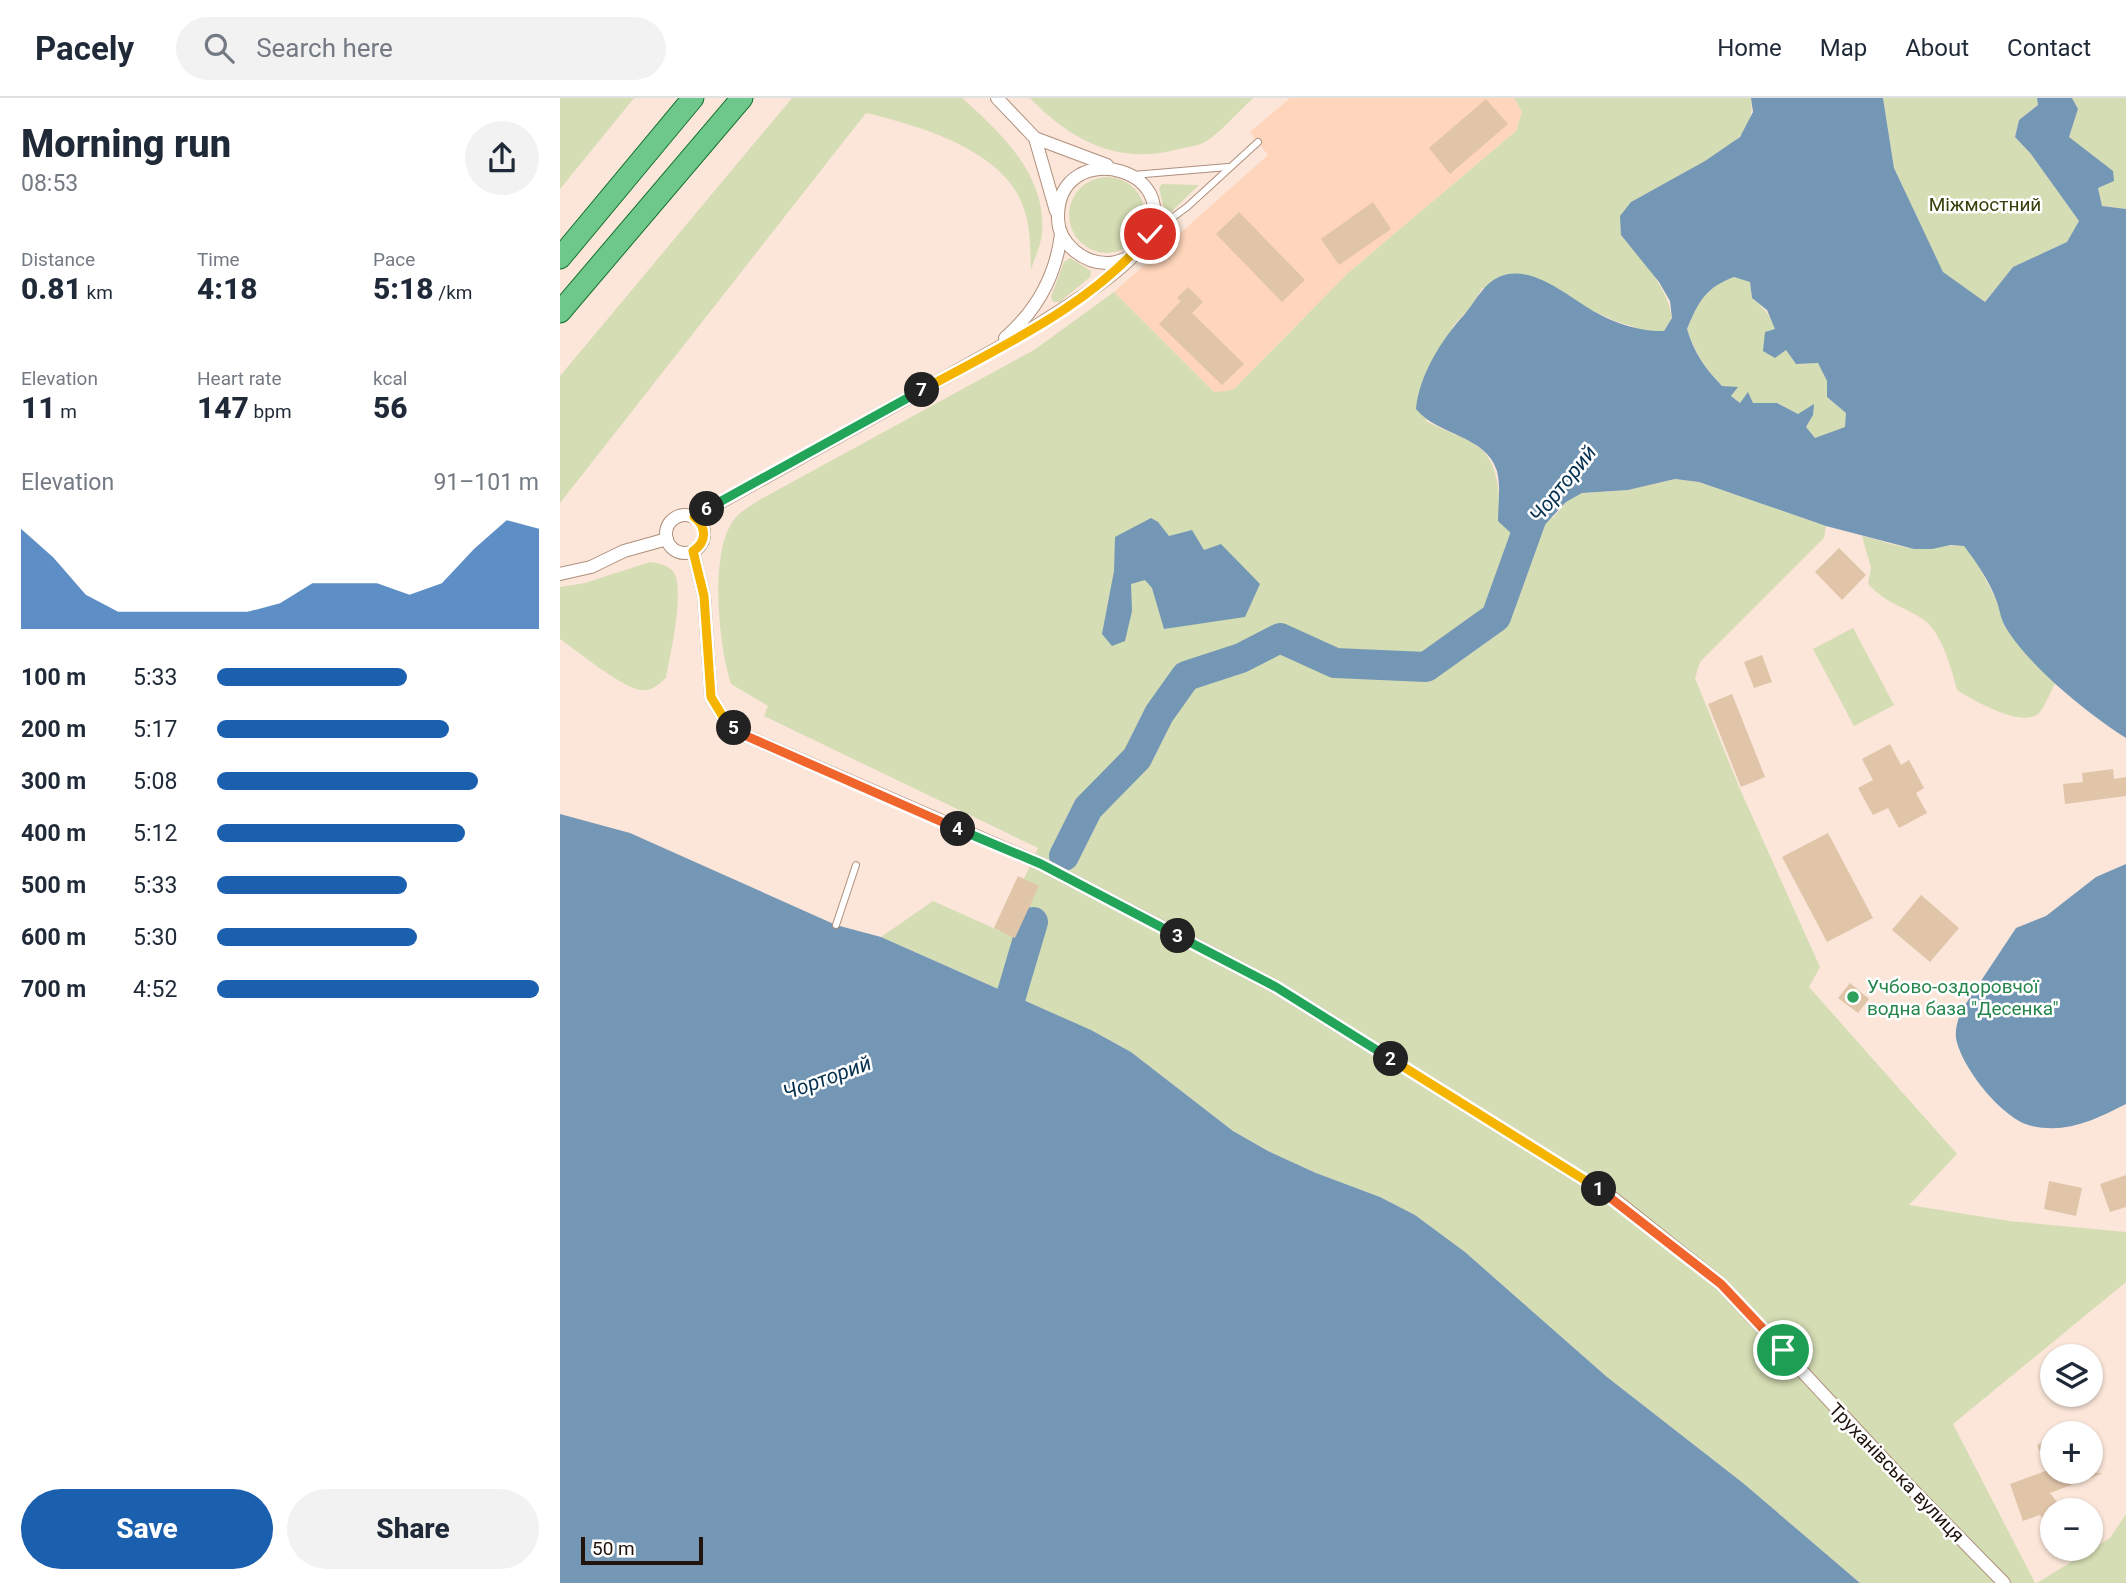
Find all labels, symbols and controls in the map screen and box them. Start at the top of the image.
search box [176,17,666,80]
text: Pacely [35,29,134,68]
icon: search [200,29,238,67]
text: Search here [256,33,393,63]
text: Home [1717,34,1782,62]
text: Map [1820,34,1867,62]
text: About [1905,34,1969,62]
text: Contact [2007,34,2091,62]
button: share [465,121,539,195]
text: Morning run [21,122,231,166]
text: 08:53 [21,170,78,197]
park label: Міжмостний [1929,193,2041,216]
pin [1120,204,1180,264]
icon: check [1131,215,1169,253]
text: Distance [21,248,95,271]
text: Time [197,248,240,271]
text: Pace [373,248,415,271]
text: 0.81 [21,271,82,306]
text: 4:18 [197,271,258,306]
text: 5:18 [373,271,434,306]
text: km [82,281,113,304]
text: /km [434,281,473,304]
text: Elevation [21,367,98,390]
text: Heart rate [197,367,282,390]
text: kcal [373,367,407,390]
pin: 7 [904,372,940,408]
text: 7 [916,378,927,401]
text: 11 [21,390,56,425]
text: 147 [197,390,249,425]
text: 56 [373,390,408,425]
text: m [56,400,77,423]
text: bpm [249,400,292,423]
water label: Чорторий [1525,440,1601,527]
text: Elevation [21,469,114,496]
text: 91–101 m [433,469,539,496]
pin: 6 [690,492,724,526]
text: 6 [701,497,712,520]
text: 100 m [21,664,86,691]
text: 5:33 [133,664,177,691]
pin: 5 [716,710,752,746]
text: 200 m [21,716,86,743]
text: 5:17 [133,716,177,743]
text: 5 [728,716,739,739]
text: 300 m [21,768,86,795]
text: 5:08 [133,768,177,795]
pin: 4 [940,812,976,846]
text: 4 [952,817,963,840]
text: 400 m [21,820,86,847]
text: 5:12 [133,820,177,847]
text: 500 m [21,872,86,899]
text: 5:33 [133,872,177,899]
pin: 3 [1160,918,1196,954]
text: 600 m [21,924,86,951]
text: 5:30 [133,924,177,951]
text: 3 [1172,924,1183,947]
place label: Учбово-оздоровчої водна база "Десенка" [1867,975,2059,1020]
text: 700 m [21,976,86,1003]
text: 4:52 [133,976,177,1003]
marker: Учбово-оздоровчої водна база "Десенка" [1845,989,1861,1005]
pin: 2 [1374,1042,1408,1076]
text: 2 [1385,1047,1396,1070]
water label: Чорторий [780,1051,875,1105]
pin: 1 [1581,1172,1616,1206]
text: 1 [1593,1177,1604,1200]
pin [1753,1320,1813,1380]
icon: arrive [1764,1331,1802,1369]
map controls [2040,1344,2103,1561]
button: layers [2040,1344,2103,1407]
street label: Труханівська вулиця [1824,1398,1969,1547]
button: + [2040,1421,2103,1484]
button: Save [21,1489,273,1569]
button: Share [287,1489,539,1569]
button: − [2040,1498,2103,1561]
scale bar [581,1534,704,1566]
text: 50 m [592,1537,635,1560]

